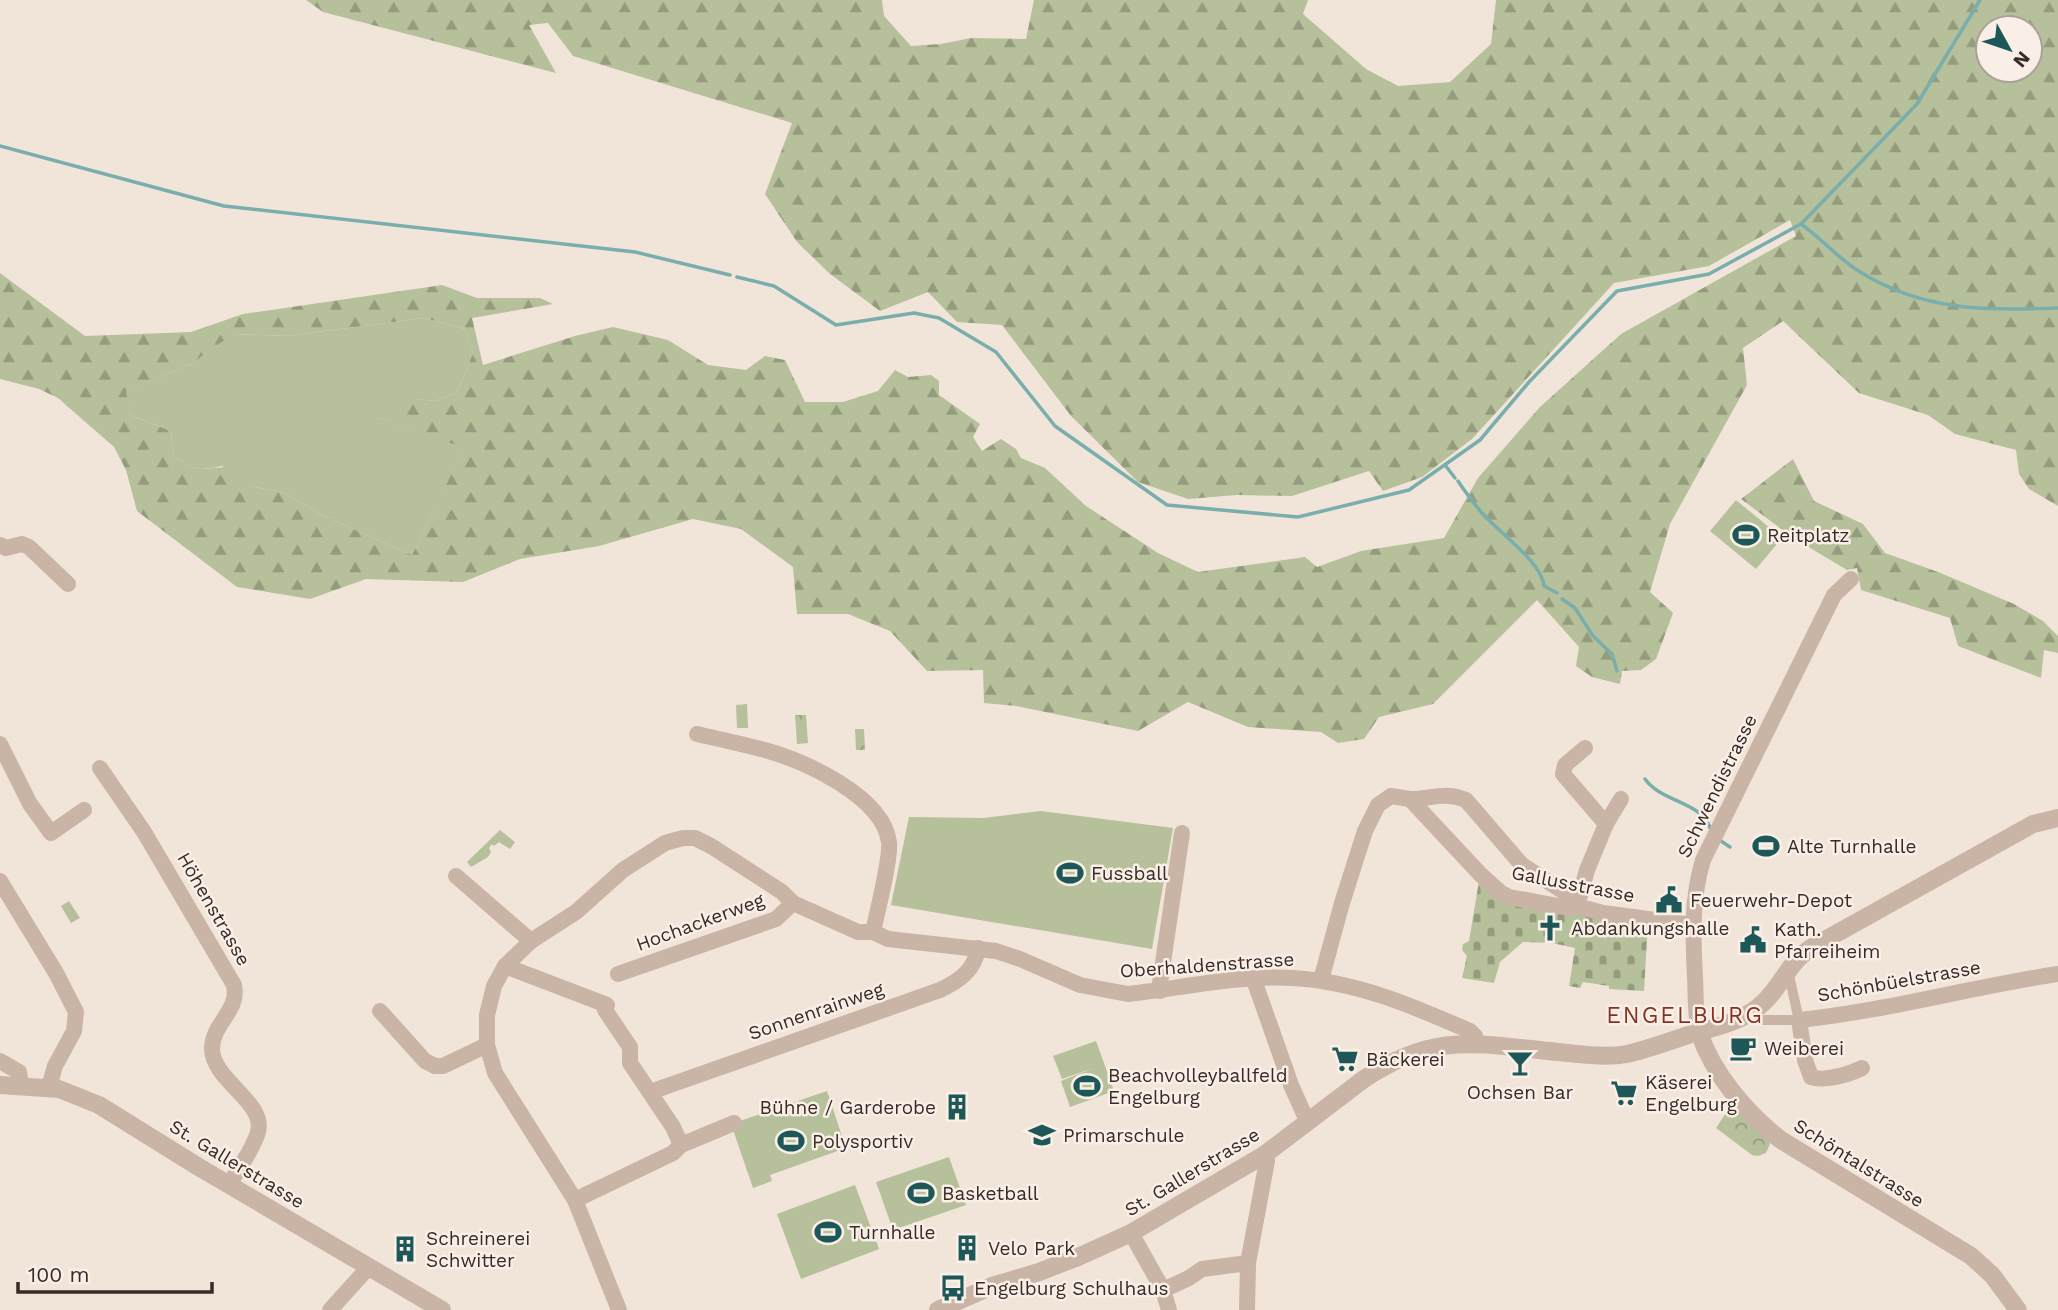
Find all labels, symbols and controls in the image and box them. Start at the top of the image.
north arrow [1974,14,2044,84]
text: N [2008,47,2035,72]
sports icon: Reitplatz [1731,520,1761,550]
place label: Reitplatz [1767,524,1850,547]
street label: Schwendistrasse [1672,710,1762,862]
sports icon: Alte Turnhalle [1751,831,1781,861]
place label: Alte Turnhalle [1787,835,1916,858]
street label: Höhenstrasse [172,848,256,970]
sports icon: Fussball [1055,858,1085,888]
street label: Gallusstrasse [1509,861,1637,907]
place label: Fussball [1091,862,1168,885]
public building icon: Feuerwehr-Depot [1654,885,1684,915]
street label: Hochackerweg [633,888,768,956]
place label: Feuerwehr-Depot [1690,889,1852,912]
church icon: Abdankungshalle [1535,913,1565,943]
place label: Abdankungshalle [1571,917,1729,940]
place label: Kath. Pfarreiheim [1774,918,1880,963]
public building icon: Kath. Pfarreiheim [1738,925,1768,955]
street label: Oberhaldenstrasse [1119,947,1295,983]
street label: Schönbüelstrasse [1816,955,1982,1007]
street label: Sonnenrainweg [745,977,887,1045]
district label: ENGELBURG [1606,1002,1764,1029]
cafe icon: Weiberei [1728,1033,1758,1063]
place label: Weiberei [1764,1037,1844,1060]
supermarket icon: Bäckerei [1330,1044,1360,1074]
place label: Bäckerei [1366,1048,1445,1071]
bar icon: Ochsen Bar [1505,1048,1535,1078]
place label: Beachvolleyballfeld Engelburg [1108,1064,1288,1109]
sports icon: Beachvolleyballfeld Engelburg [1072,1071,1102,1101]
place label: Käserei Engelburg [1645,1071,1738,1116]
supermarket icon: Käserei Engelburg [1609,1078,1639,1108]
place label: Ochsen Bar [1467,1081,1574,1104]
building icon: Bühne / Garderobe [942,1092,972,1122]
place label: Bühne / Garderobe [760,1096,936,1119]
street label: Schöntalstrasse [1790,1114,1928,1212]
street label: St. Gallerstrasse [165,1115,309,1213]
school or university icon: Primarschule [1027,1120,1057,1150]
street label: St. Gallerstrasse [1120,1123,1264,1221]
place label: Primarschule [1063,1124,1185,1147]
sports icon: Polysportiv [776,1126,806,1156]
place label: Polysportiv [812,1130,913,1153]
sports icon: Basketball [906,1178,936,1208]
place label: Basketball [942,1182,1039,1205]
sports icon: Turnhalle [813,1217,843,1247]
place label: Turnhalle [849,1221,936,1244]
place label: Schreinerei Schwitter [426,1227,530,1272]
building icon: Velo Park [952,1233,982,1263]
building icon: Schreinerei Schwitter [390,1234,420,1264]
place label: Velo Park [988,1237,1075,1260]
scale bar [18,1250,212,1294]
text: 100 m [28,1262,90,1287]
bus stop icon: Engelburg Schulhaus [938,1273,968,1303]
place label: Engelburg Schulhaus [974,1277,1169,1300]

